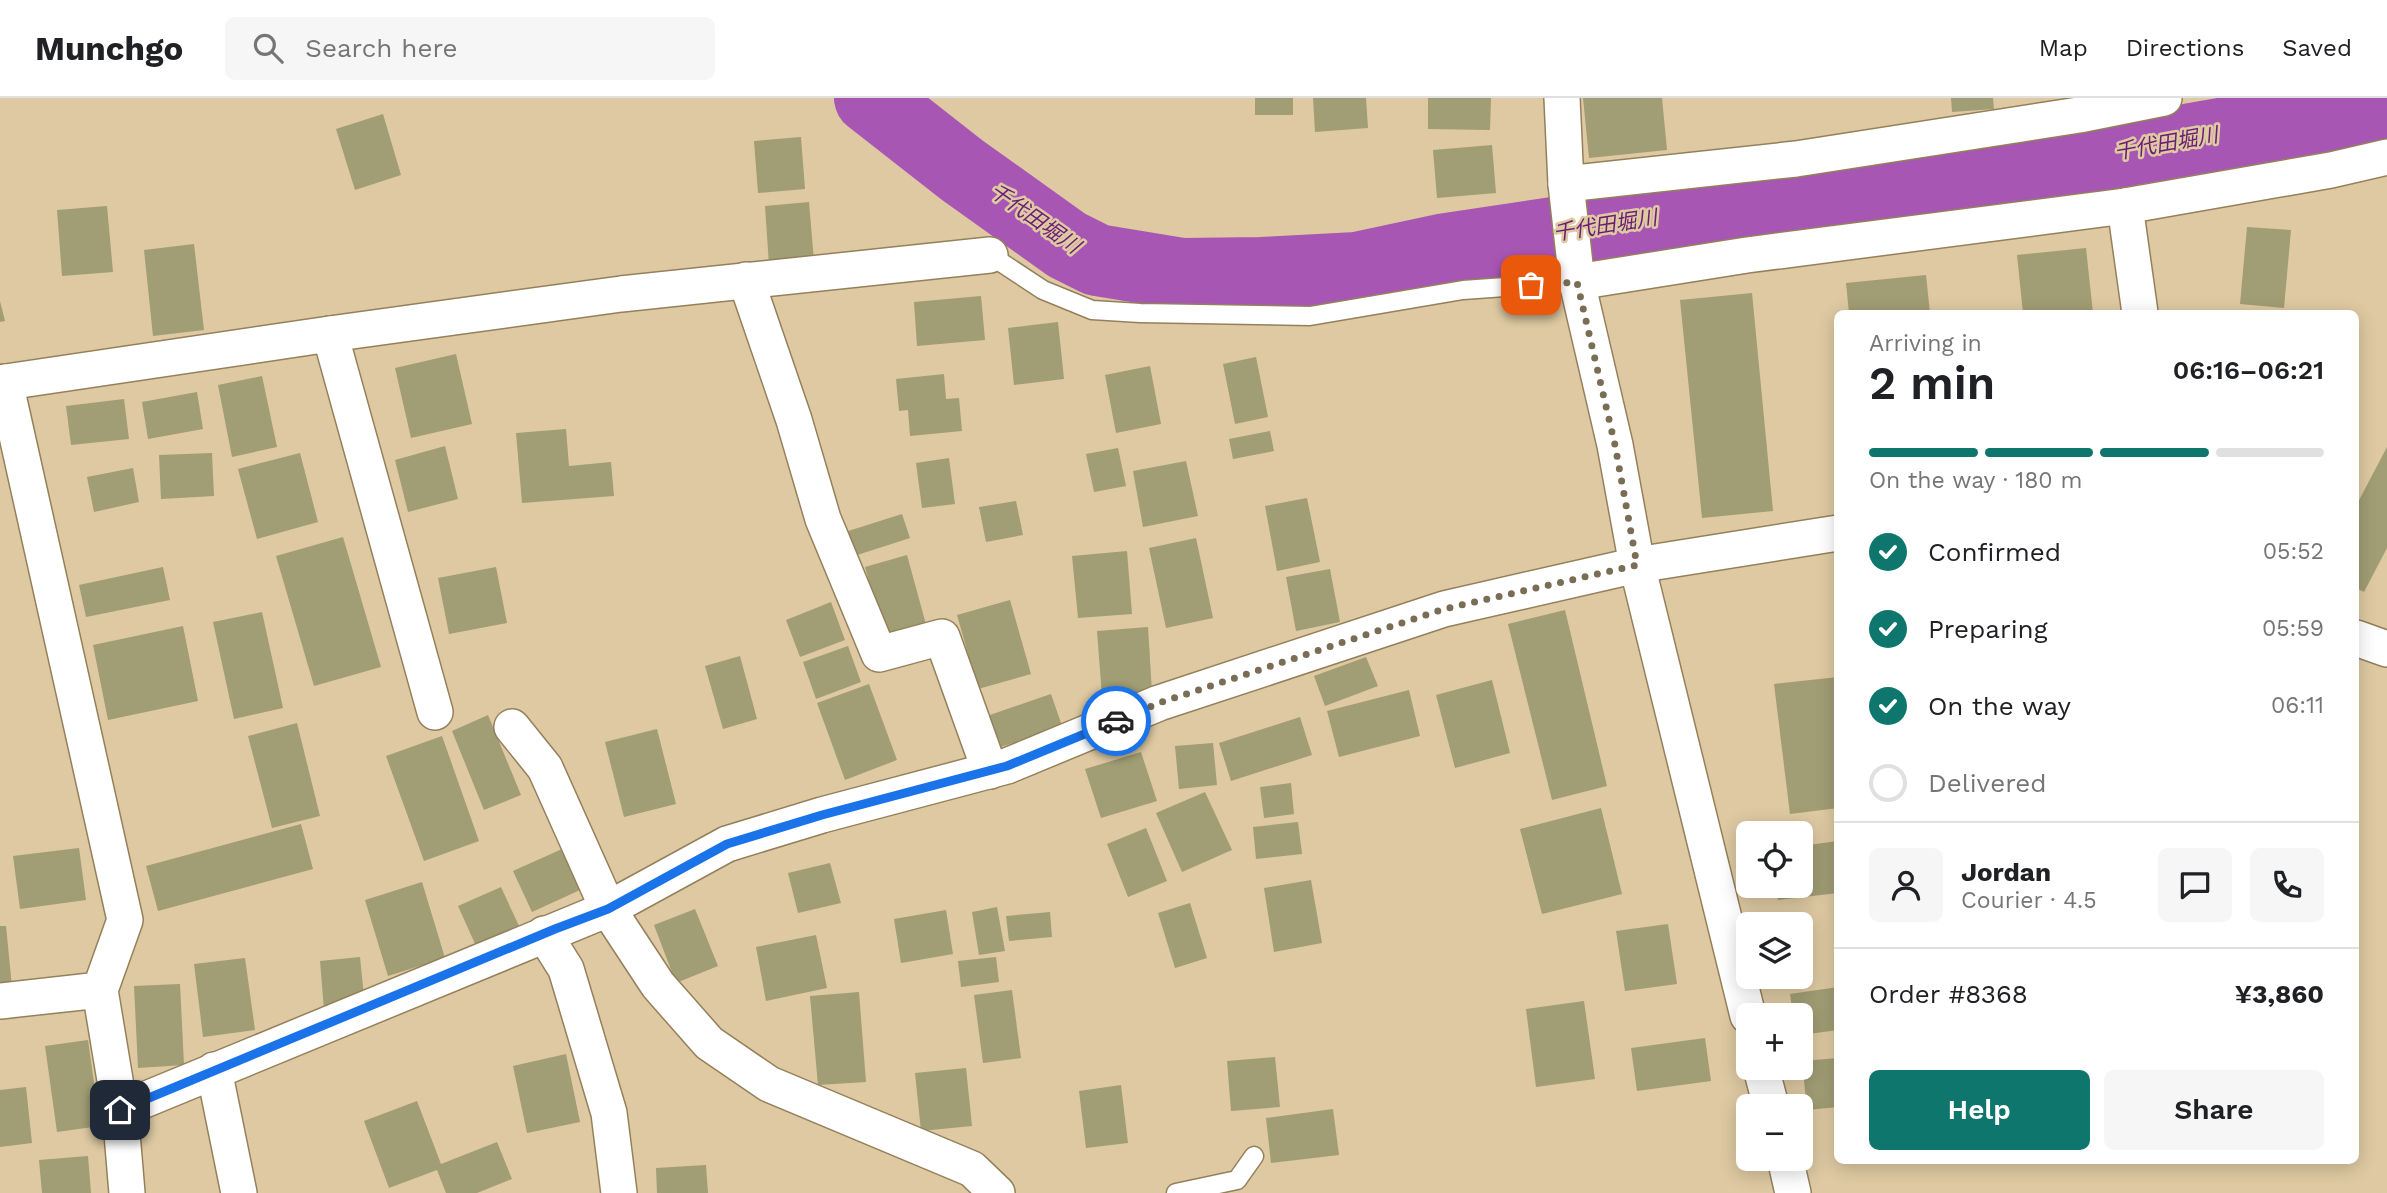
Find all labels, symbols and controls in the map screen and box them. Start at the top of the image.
search box [225,17,715,80]
text: Munchgo [35,29,183,68]
icon: search [249,29,287,67]
text: Search here [305,33,458,63]
text: Map [2039,34,2088,62]
text: Directions [2126,34,2244,62]
text: Saved [2282,34,2352,62]
water label: 千代田堀川 [2112,121,2222,164]
water label: 千代田堀川 [985,178,1087,259]
water label: 千代田堀川 [1551,204,1661,246]
pin [1501,255,1561,315]
icon: bag [1512,266,1550,304]
text: Arriving in [1869,330,1982,357]
text: 06:16–06:21 [2173,355,2324,385]
text: 2 min [1869,356,1995,410]
text: On the way · 180 m [1869,467,2082,494]
icon: check [1869,533,1907,571]
text: Confirmed [1928,537,2061,567]
text: 05:52 [2263,538,2324,565]
icon: check [1869,610,1907,648]
text: Preparing [1928,614,2048,644]
text: 05:59 [2262,615,2324,642]
courier [1081,686,1151,756]
icon: check [1869,687,1907,725]
text: On the way [1928,691,2071,721]
text: 06:11 [2271,692,2324,719]
icon: car [1097,702,1135,740]
text: Delivered [1928,768,2047,798]
map controls [1736,821,1813,1171]
button: locate [1736,821,1813,898]
button: person [1869,848,1943,922]
button: chat [2158,848,2232,922]
button: phone [2250,848,2324,922]
text: Jordan [1961,857,2051,887]
text: Courier · 4.5 [1961,887,2097,914]
button: layers [1736,912,1813,989]
text: Order #8368 [1869,979,2028,1009]
text: ¥3,860 [2235,979,2324,1009]
button: + [1736,1003,1813,1080]
button: Help [1869,1070,2090,1150]
button: Share [2104,1070,2324,1150]
pin [90,1080,150,1140]
icon: home [101,1091,139,1129]
button: − [1736,1094,1813,1171]

